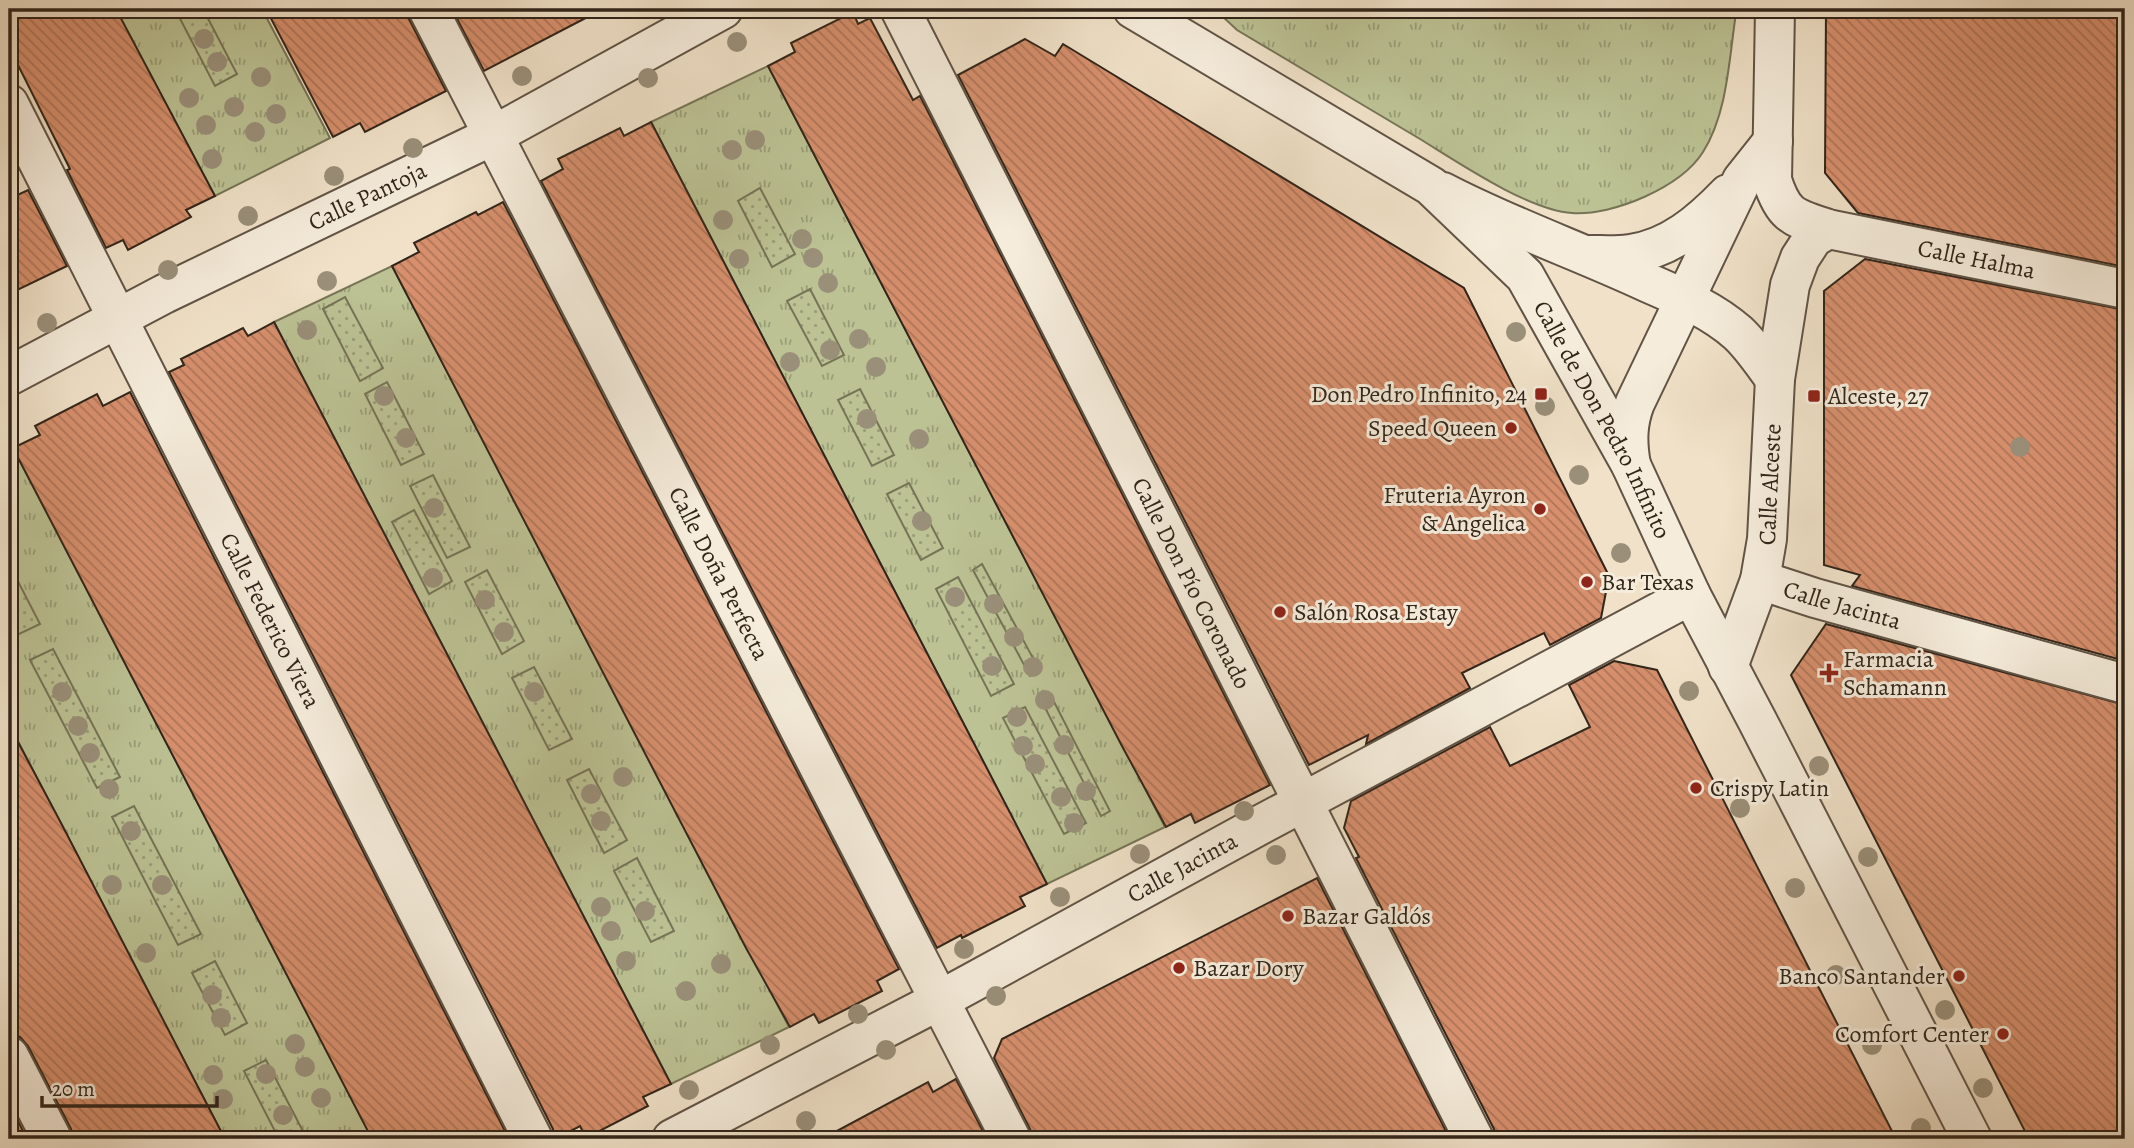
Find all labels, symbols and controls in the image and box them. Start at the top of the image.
street label: Calle Pantoja [303,154,432,238]
street label: Calle Halma [1915,232,2039,287]
street label: Calle de Don Pedro Infinito [1526,295,1679,544]
place label: Don Pedro Infinito, 24 [1311,378,1527,410]
place label: Alceste, 27 [1827,380,1929,412]
marker: Don Pedro Infinito, 24 [1533,386,1549,402]
marker: Alceste, 27 [1806,388,1822,404]
place label: Speed Queen [1368,412,1497,444]
marker: Speed Queen [1503,420,1519,436]
street label: Calle Alceste [1751,423,1789,546]
street label: Calle Don Pío Coronado [1125,472,1259,694]
place label: Fruteria Ayron & Angelica [1383,479,1527,539]
street label: Calle Doña Perfecta [661,481,778,666]
marker: Fruteria Ayron & Angelica [1532,501,1548,517]
street label: Calle Federico Viera [213,527,329,715]
place label: Bar Texas [1601,566,1694,598]
street label: Calle Jacinta [1779,573,1905,637]
marker: Bar Texas [1579,574,1595,590]
place label: Salón Rosa Estay [1294,596,1458,628]
marker: Salón Rosa Estay [1272,604,1288,620]
place label: Farmacia Schamann [1843,643,1947,703]
marker: Farmacia Schamann [1821,665,1837,681]
place label: Crispy Latin [1710,772,1829,804]
marker: Crispy Latin [1688,780,1704,796]
street label: Calle Jacinta [1121,824,1244,911]
place label: Bazar Galdós [1302,900,1431,932]
marker: Bazar Galdós [1280,908,1296,924]
place label: Bazar Dory [1193,952,1304,984]
marker: Bazar Dory [1171,960,1187,976]
place label: Banco Santander [1778,960,1945,992]
marker: Banco Santander [1951,968,1967,984]
place label: Comfort Center [1835,1018,1989,1050]
marker: Comfort Center [1995,1026,2011,1042]
scale bar [42,1064,217,1108]
text: 20 m [52,1075,95,1103]

